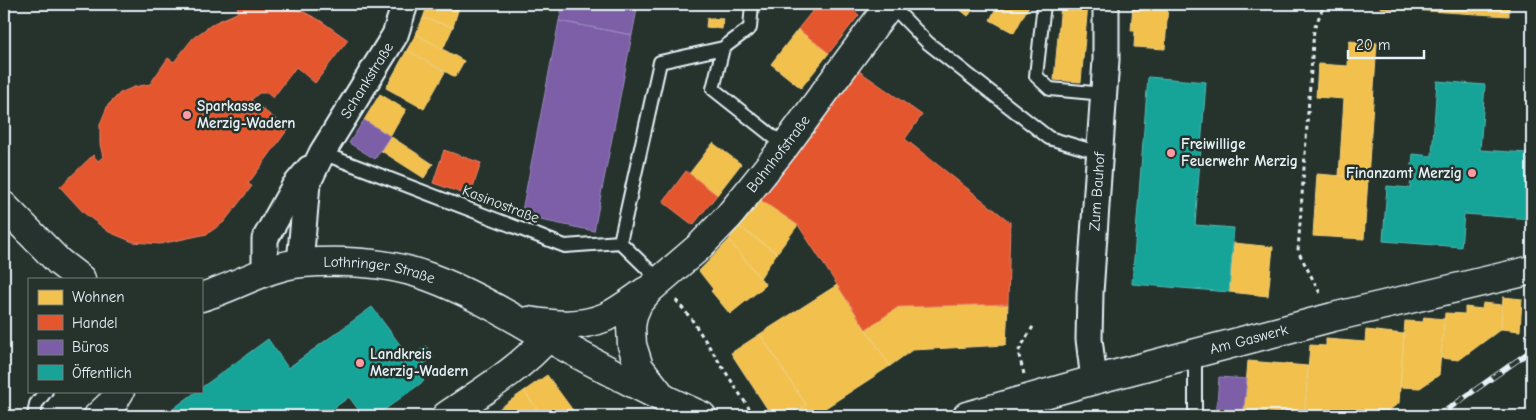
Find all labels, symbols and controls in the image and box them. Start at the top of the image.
scale bar [1348,28,1425,60]
text: 20 m [1356,36,1390,54]
street label: Schankstraße [337,39,397,122]
place label: Sparkasse Merzig-Wadern [197,97,295,132]
marker: Sparkasse Merzig-Wadern [181,109,193,121]
street label: Bahnhofstraße [743,111,814,196]
place label: Freiwillige Feuerwehr Merzig [1181,135,1298,170]
marker: Freiwillige Feuerwehr Merzig [1165,147,1177,159]
street label: Zum Bauhof [1085,151,1109,231]
place label: Finanzamt Merzig [1346,164,1462,182]
marker: Finanzamt Merzig [1466,167,1478,179]
street label: Kasinostraße [460,181,543,227]
street label: Lothringer Straße [323,253,438,288]
legend [28,278,202,392]
text: Wohnen [72,288,125,306]
text: Handel [72,314,118,332]
street label: Am Gaswerk [1208,320,1291,358]
text: Büros [72,338,109,356]
place label: Landkreis Merzig-Wadern [370,345,468,380]
marker: Landkreis Merzig-Wadern [354,357,366,369]
text: Öffentlich [72,364,132,382]

